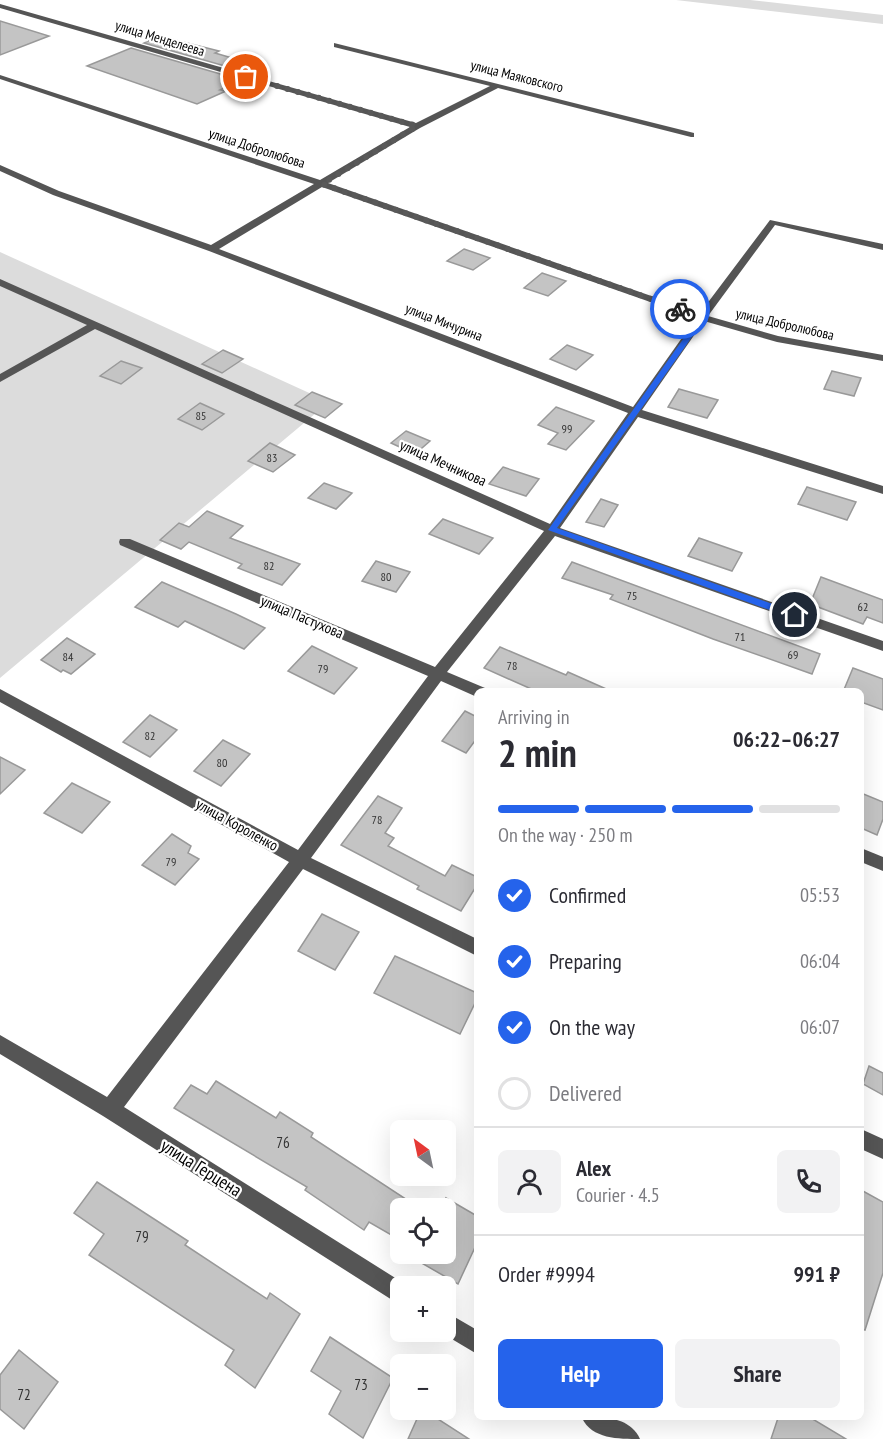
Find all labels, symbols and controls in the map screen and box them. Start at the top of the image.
street label: улица Менделеева [113,16,207,60]
pin [220,51,271,102]
street label: улица Маяковского [469,56,565,96]
icon: bag [229,60,262,93]
street label: улица Добролюбова [207,124,307,172]
courier [650,279,710,339]
icon: bike [664,293,697,326]
street label: улица Мичурина [403,299,485,345]
street label: улица Добролюбова [734,304,836,344]
house number: 85 [196,408,206,423]
house number: 99 [562,421,572,436]
street label: улица Мечникова [397,435,490,490]
house number: 83 [267,450,277,465]
house number: 82 [264,558,274,573]
house number: 80 [381,569,391,584]
house number: 75 [627,588,637,603]
pin [769,589,820,640]
street label: улица Пастухова [258,591,346,642]
icon: home [778,598,811,631]
house number: 62 [858,599,868,614]
house number: 71 [735,629,745,644]
house number: 69 [788,647,798,662]
house number: 84 [63,649,74,664]
house number: 78 [507,658,517,673]
house number: 79 [318,661,328,676]
text: Arriving in [498,704,570,730]
text: 06:22–06:27 [733,725,840,753]
text: 2 min [498,727,577,778]
house number: 82 [145,728,155,743]
house number: 80 [217,755,227,770]
street label: улица Короленко [193,794,282,855]
house number: 78 [372,812,382,827]
text: On the way · 250 m [498,822,633,848]
house number: 79 [166,854,176,869]
icon: check [498,879,531,912]
text: Confirmed [549,881,626,909]
text: 05:53 [800,882,840,908]
icon: check [498,945,531,978]
text: Preparing [549,947,622,975]
text: 06:04 [800,948,840,974]
icon: check [498,1011,531,1044]
text: On the way [549,1013,635,1041]
text: 06:07 [800,1014,840,1040]
text: Delivered [549,1079,622,1107]
north arrow [390,1120,456,1186]
map controls [390,1120,456,1420]
house number: 76 [276,1133,290,1152]
street label: улица Герцена [156,1134,246,1201]
button: person [498,1150,561,1213]
button: phone [777,1150,840,1213]
text: Alex [576,1154,611,1182]
text: Courier · 4.5 [576,1182,660,1208]
button: locate [390,1198,456,1264]
house number: 79 [135,1227,149,1246]
text: Order #9994 [498,1260,595,1288]
text: 991 ₽ [793,1260,840,1288]
button: + [390,1276,456,1342]
button: Help [498,1339,663,1408]
button: Share [675,1339,840,1408]
button: − [390,1354,456,1420]
house number: 73 [354,1375,368,1394]
house number: 72 [17,1385,31,1404]

